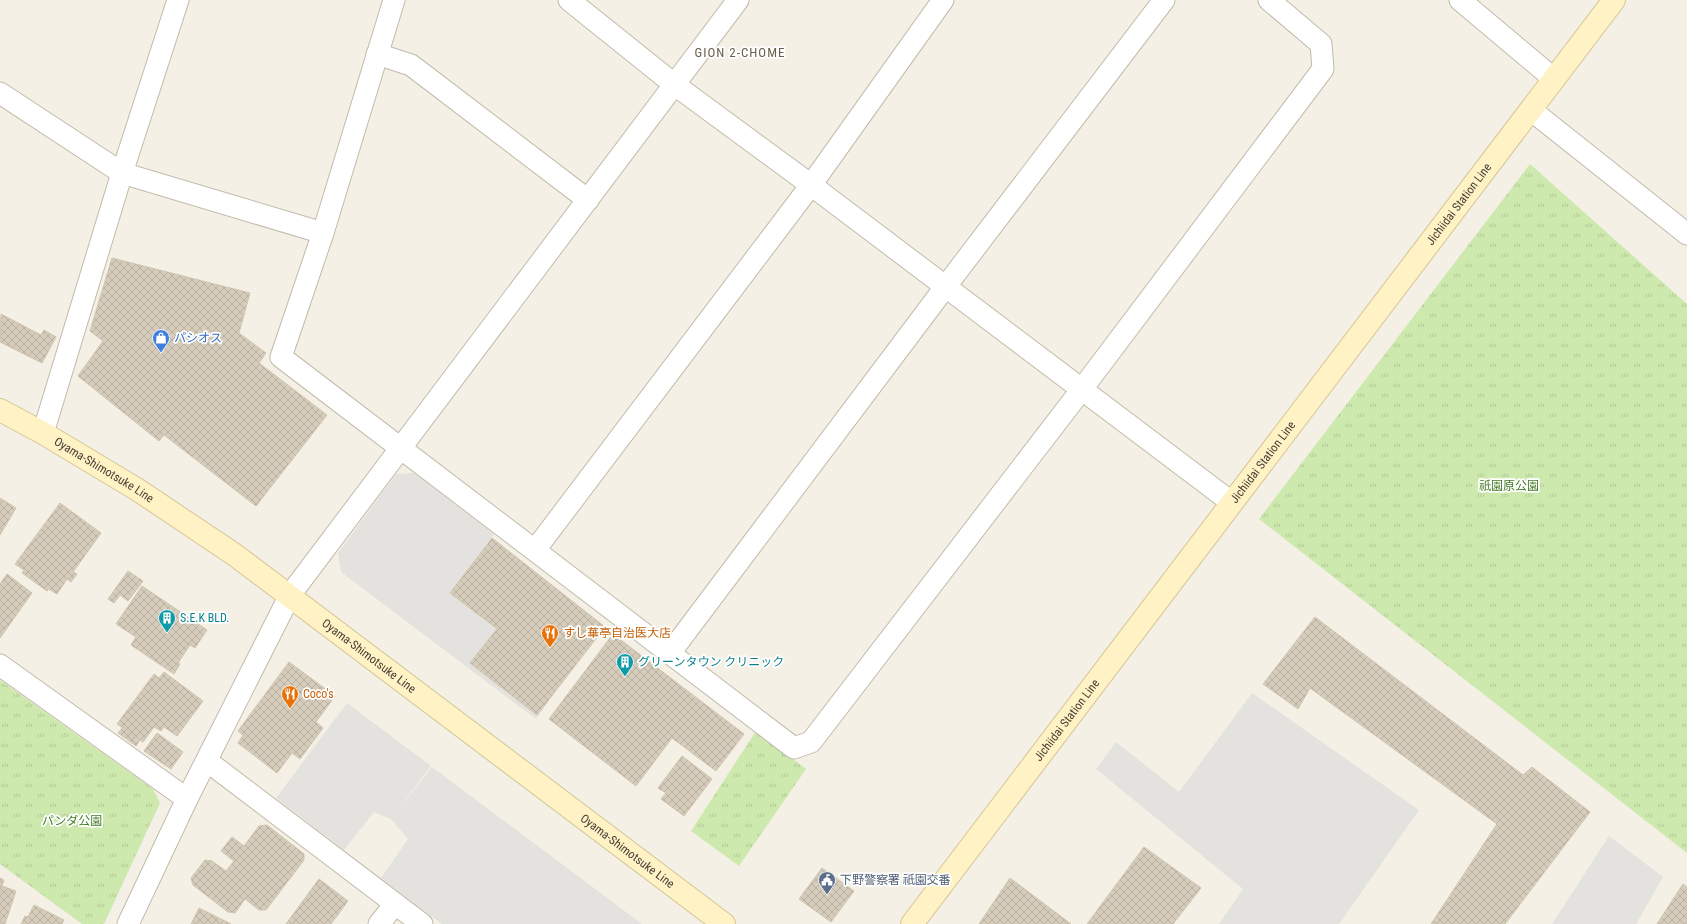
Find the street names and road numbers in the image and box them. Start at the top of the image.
street label: Jichiidai Station Line [1423,160,1495,248]
street label: Jichiidai Station Line [1227,418,1299,506]
street label: Oyama-Shimotsuke Line [52,434,157,506]
street label: Oyama-Shimotsuke Line [319,616,419,696]
street label: Jichiidai Station Line [1031,676,1103,764]
street label: Oyama-Shimotsuke Line [578,811,677,891]

